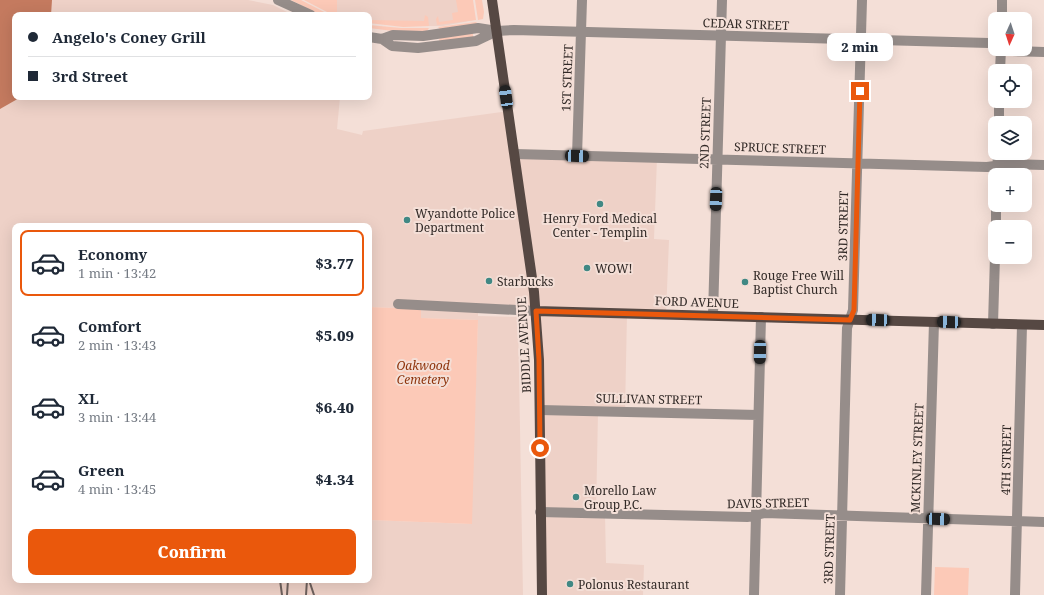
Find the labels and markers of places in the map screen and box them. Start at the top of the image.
marker: Henry Ford Medical Center - Templin [595,199,605,209]
place label: Wyandotte Police Department [415,205,515,236]
place label: Henry Ford Medical Center - Templin [543,210,657,241]
marker: Wyandotte Police Department [402,215,412,225]
place label: WOW! [595,260,633,277]
marker: WOW! [582,263,592,273]
place label: Rouge Free Will Baptist Church [753,267,844,298]
place label: Starbucks [497,273,554,290]
marker: Starbucks [484,276,494,286]
marker: Rouge Free Will Baptist Church [740,277,750,287]
place label: Morello Law Group P.C. [584,482,657,513]
marker: Morello Law Group P.C. [571,492,581,502]
place label: Polonus Restaurant [578,576,689,593]
marker: Polonus Restaurant [565,579,575,589]

